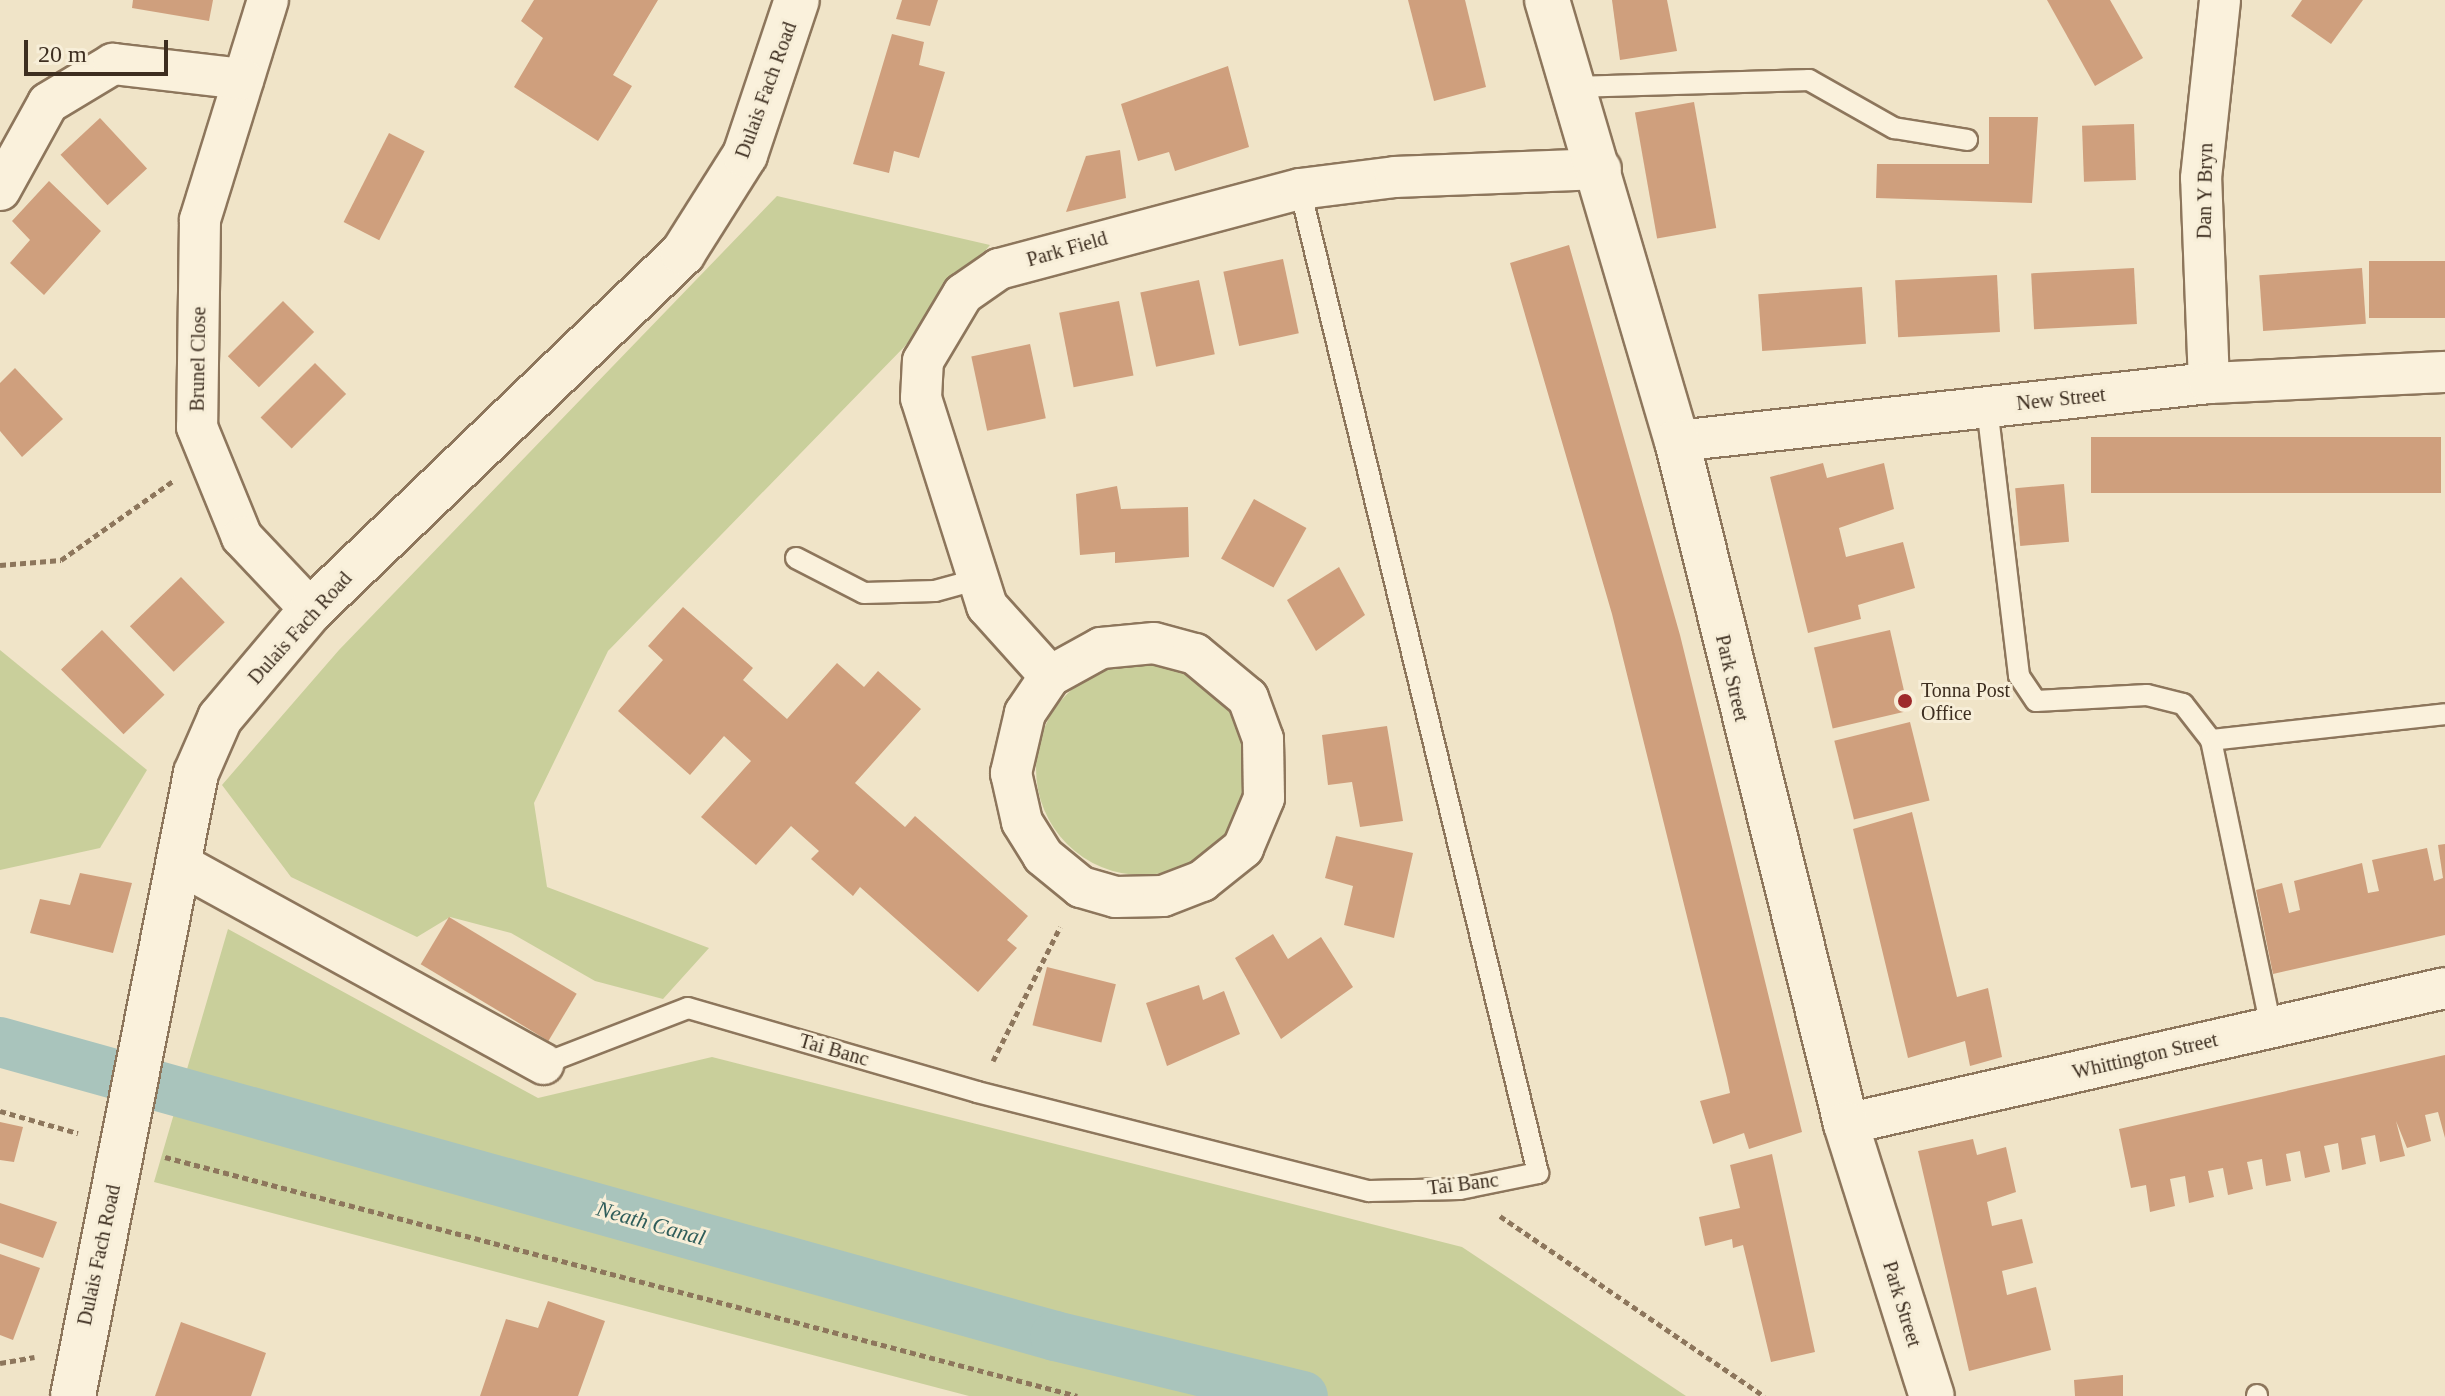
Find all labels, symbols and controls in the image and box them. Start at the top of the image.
street label: Dulais Fach Road [730,19,802,161]
scale bar [28,24,172,74]
text: 20 m [38,41,87,67]
street label: Dan Y Bryn [2192,142,2218,240]
street label: Park Field [1024,226,1110,272]
street label: Brunel Close [185,306,211,412]
street label: New Street [2015,382,2107,416]
street label: Dulais Fach Road [243,567,357,689]
street label: Park Street [1710,632,1754,724]
place label: Tonna Post Office [1921,678,2010,725]
marker: Tonna Post Office [1896,692,1914,710]
street label: Whittington Street [2070,1028,2220,1084]
street label: Tai Banc [796,1029,872,1071]
street label: Tai Banc [1426,1168,1500,1200]
street label: Dulais Fach Road [72,1182,126,1328]
water label: Neath Canal [594,1195,708,1251]
street label: Park Street [1878,1258,1926,1350]

